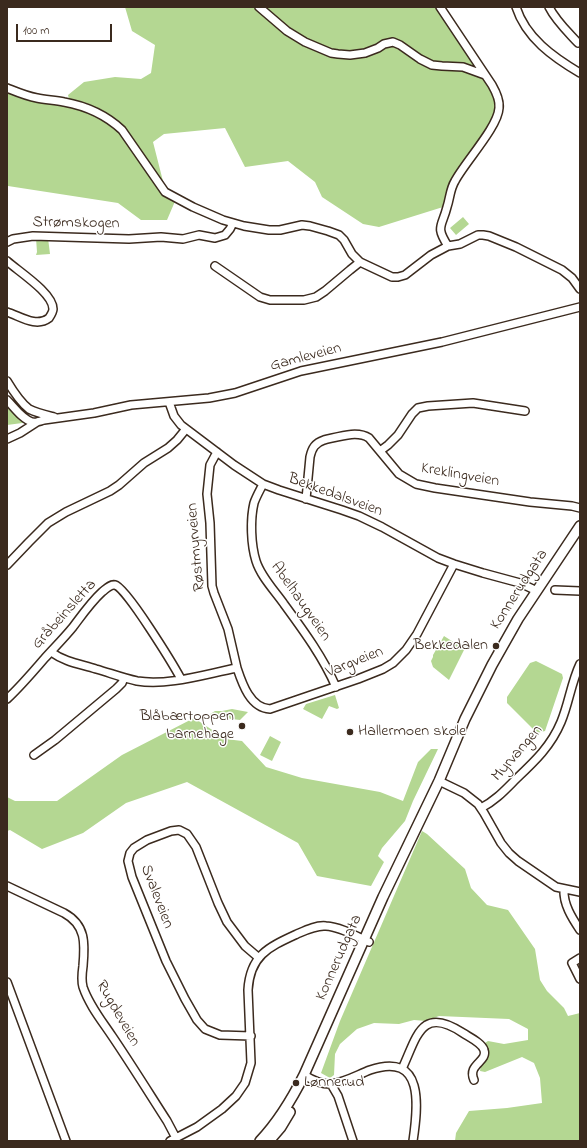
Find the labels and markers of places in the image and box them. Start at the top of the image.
place label: Bekkedalen [414,636,488,656]
marker: Bekkedalen [491,641,501,651]
place label: Blåbærtoppen barnehage [140,707,234,745]
marker: Blåbærtoppen barnehage [237,721,247,731]
place label: Hallermoen skole [358,722,466,742]
marker: Hallermoen skole [345,727,355,737]
place label: Lønnerud [304,1073,364,1093]
marker: Lønnerud [291,1078,301,1088]

